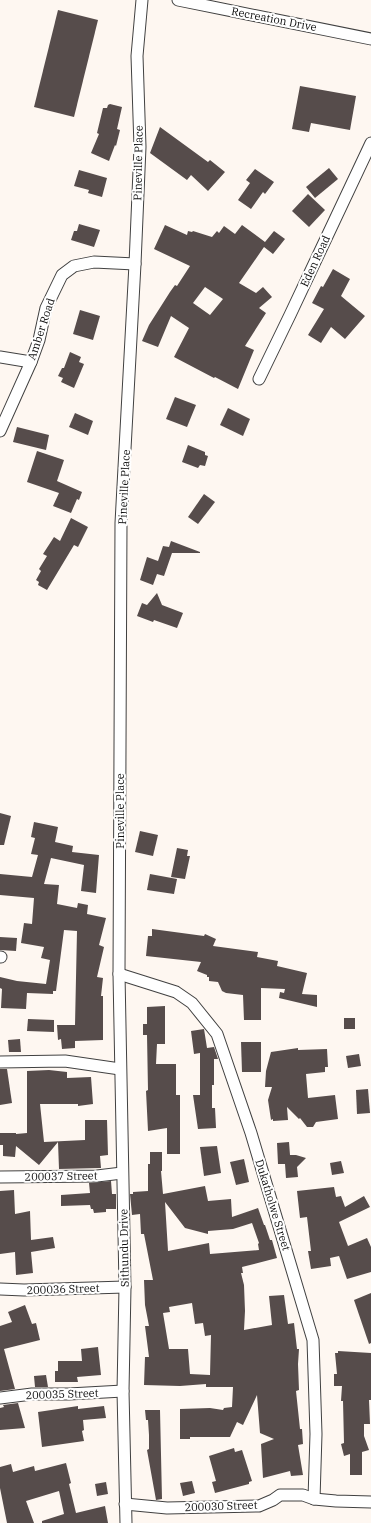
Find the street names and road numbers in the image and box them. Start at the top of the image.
street label: Recreation Drive [230,4,318,34]
street label: Pineville Place [130,125,146,201]
street label: Eden Road [297,233,333,289]
street label: Amber Road [24,296,58,362]
street label: Pineville Place [115,449,133,525]
street label: Pineville Place [113,773,127,849]
street label: Dukatholwe Street [252,1158,294,1253]
street label: 200037 Street [24,1168,98,1184]
street label: Sithundu Drive [116,1209,132,1287]
street label: 200036 Street [26,1281,100,1297]
street label: 200035 Street [25,1386,99,1402]
street label: 200030 Street [184,1498,258,1514]

